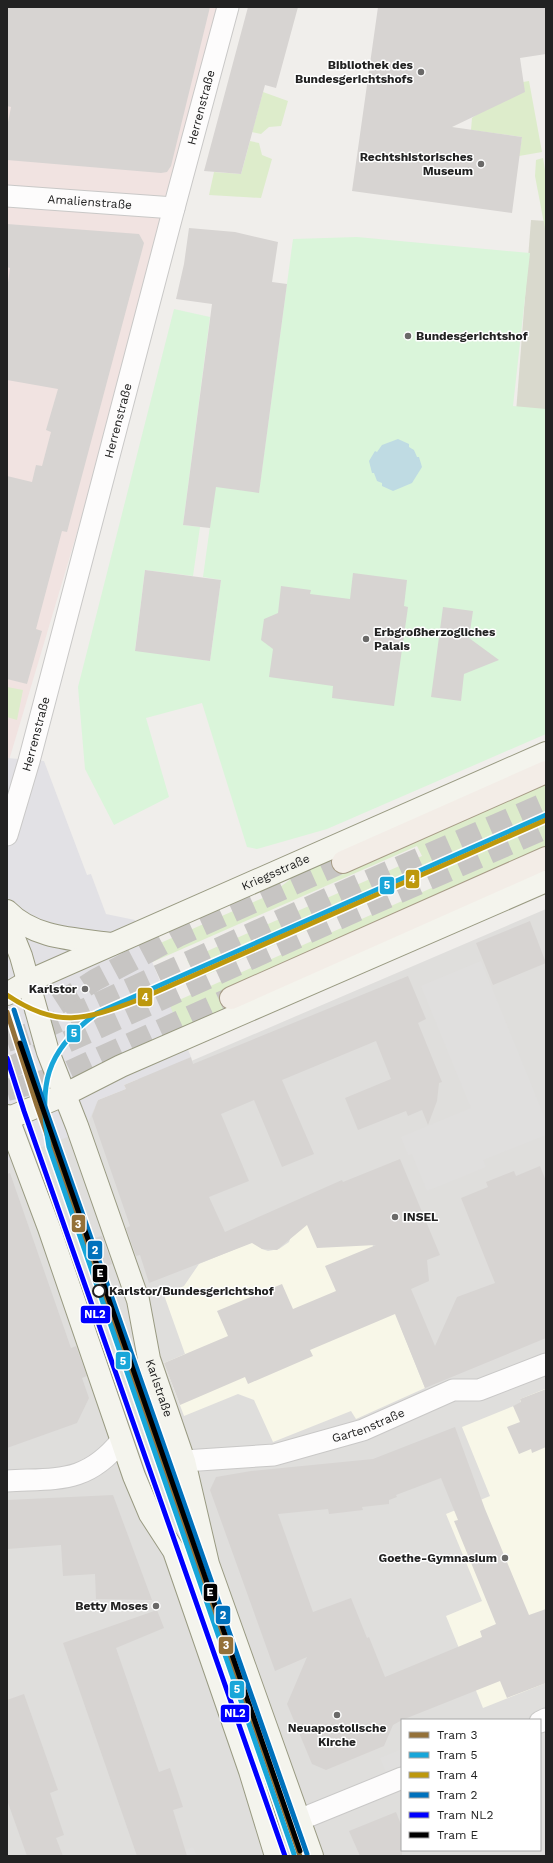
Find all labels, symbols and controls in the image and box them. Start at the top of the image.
place label: Bibliothek des Bundesgerichtshofs [295,58,414,86]
marker: Bibliothek des Bundesgerichtshofs [416,67,426,77]
street label: Herrenstraße [184,68,218,146]
place label: Rechtshistorisches Museum [360,150,474,178]
marker: Rechtshistorisches Museum [476,159,486,169]
street label: Amalienstraße [47,192,133,212]
place label: Bundesgerichtshof [416,329,528,343]
marker: Bundesgerichtshof [403,331,413,341]
street label: Herrenstraße [102,382,135,460]
place label: Erbgroßherzogliches Palais [374,625,496,653]
marker: Erbgroßherzogliches Palais [361,634,371,644]
street label: Herrenstraße [19,695,53,773]
street label: Kriegsstraße [239,851,312,893]
line badge: 4 [405,869,420,889]
text: 4 [408,873,416,886]
line badge: 5 [379,876,395,895]
text: 5 [384,879,390,892]
place label: Karlstor [29,982,78,996]
marker: Karlstor [80,984,90,994]
line badge: 4 [137,987,153,1007]
text: 4 [141,991,149,1004]
line badge: 5 [66,1024,81,1043]
text: 5 [71,1027,77,1040]
place label: INSEL [403,1210,438,1224]
marker: INSEL [390,1212,400,1222]
line badge: 3 [71,1214,86,1233]
text: 3 [75,1218,82,1231]
line badge: 2 [87,1240,103,1260]
text: 2 [92,1244,99,1257]
line badge: E [92,1264,108,1283]
text: E [97,1267,104,1280]
marker: Karlstor/Bundesgerichtshof [92,1284,106,1298]
place label: Karlstor/Bundesgerichtshof [109,1284,274,1298]
line badge: NL2 [80,1305,111,1324]
text: NL2 [84,1308,106,1321]
line badge: 5 [115,1351,131,1370]
text: 5 [120,1355,126,1368]
street label: Karlstraße [143,1357,175,1419]
street label: Gartenstraße [330,1405,407,1445]
place label: Goethe-Gymnasium [378,1551,497,1565]
marker: Goethe-Gymnasium [500,1553,510,1563]
line badge: E [203,1583,218,1602]
text: E [207,1586,214,1599]
place label: Betty Moses [75,1599,149,1613]
marker: Betty Moses [151,1601,161,1611]
line badge: 2 [215,1605,231,1625]
text: 2 [220,1609,227,1622]
line badge: 3 [218,1636,234,1655]
text: 3 [223,1639,230,1652]
line badge: 5 [229,1680,245,1699]
text: 5 [234,1683,240,1696]
line badge: NL2 [220,1704,250,1723]
text: NL2 [224,1707,246,1720]
marker: Neuapostolische Kirche [332,1710,342,1720]
legend [401,1719,541,1851]
place label: Neuapostolische Kirche [288,1721,386,1749]
text: Tram 3 [437,1728,477,1742]
text: Tram 5 [437,1748,477,1762]
text: Tram 4 [437,1768,478,1782]
text: Tram 2 [437,1788,477,1802]
text: Tram NL2 [437,1808,493,1822]
text: Tram E [437,1828,478,1842]

